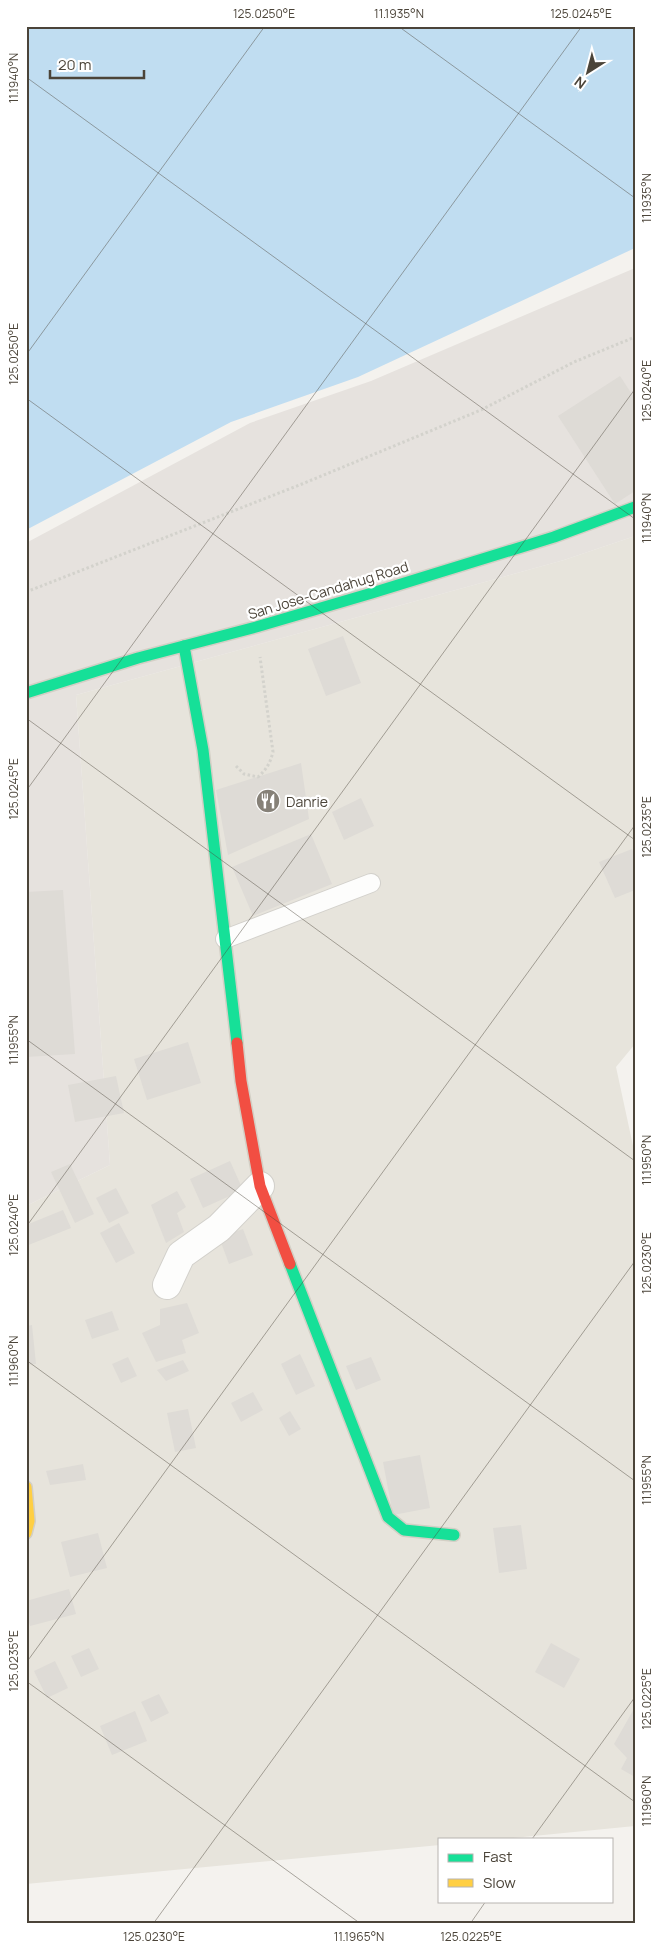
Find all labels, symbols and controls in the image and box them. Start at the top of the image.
text: 125.0250°E [233,5,295,22]
text: 11.1935°N [374,5,424,22]
text: 125.0245°E [550,5,612,22]
scale bar [50,48,144,80]
north arrow [564,48,614,98]
text: 11.1940°N [5,53,22,103]
text: 20 m [58,54,91,75]
text: N [570,72,590,94]
text: 11.1935°N [638,173,655,223]
text: 125.0250°E [5,323,22,385]
text: 125.0240°E [638,360,655,422]
text: 11.1940°N [638,493,655,543]
street label: San Jose-Candahug Road [246,557,410,623]
text: 125.0245°E [5,758,22,820]
restaurant icon: Danrie [255,788,281,814]
place label: Danrie [286,792,328,811]
text: 125.0235°E [638,796,655,858]
text: 11.1955°N [5,1015,22,1065]
text: 11.1950°N [638,1135,655,1185]
text: 125.0240°E [5,1194,22,1256]
text: 125.0230°E [638,1232,655,1294]
text: 11.1960°N [5,1336,22,1387]
text: 11.1955°N [638,1455,655,1505]
text: 125.0235°E [5,1630,22,1692]
text: 125.0225°E [638,1668,655,1730]
text: 11.1960°N [638,1776,655,1827]
legend [438,1838,614,1902]
text: Fast [483,1846,512,1867]
text: Slow [483,1872,516,1893]
text: 125.0230°E [123,1928,185,1945]
text: 11.1965°N [334,1928,384,1945]
text: 125.0225°E [440,1928,502,1945]

